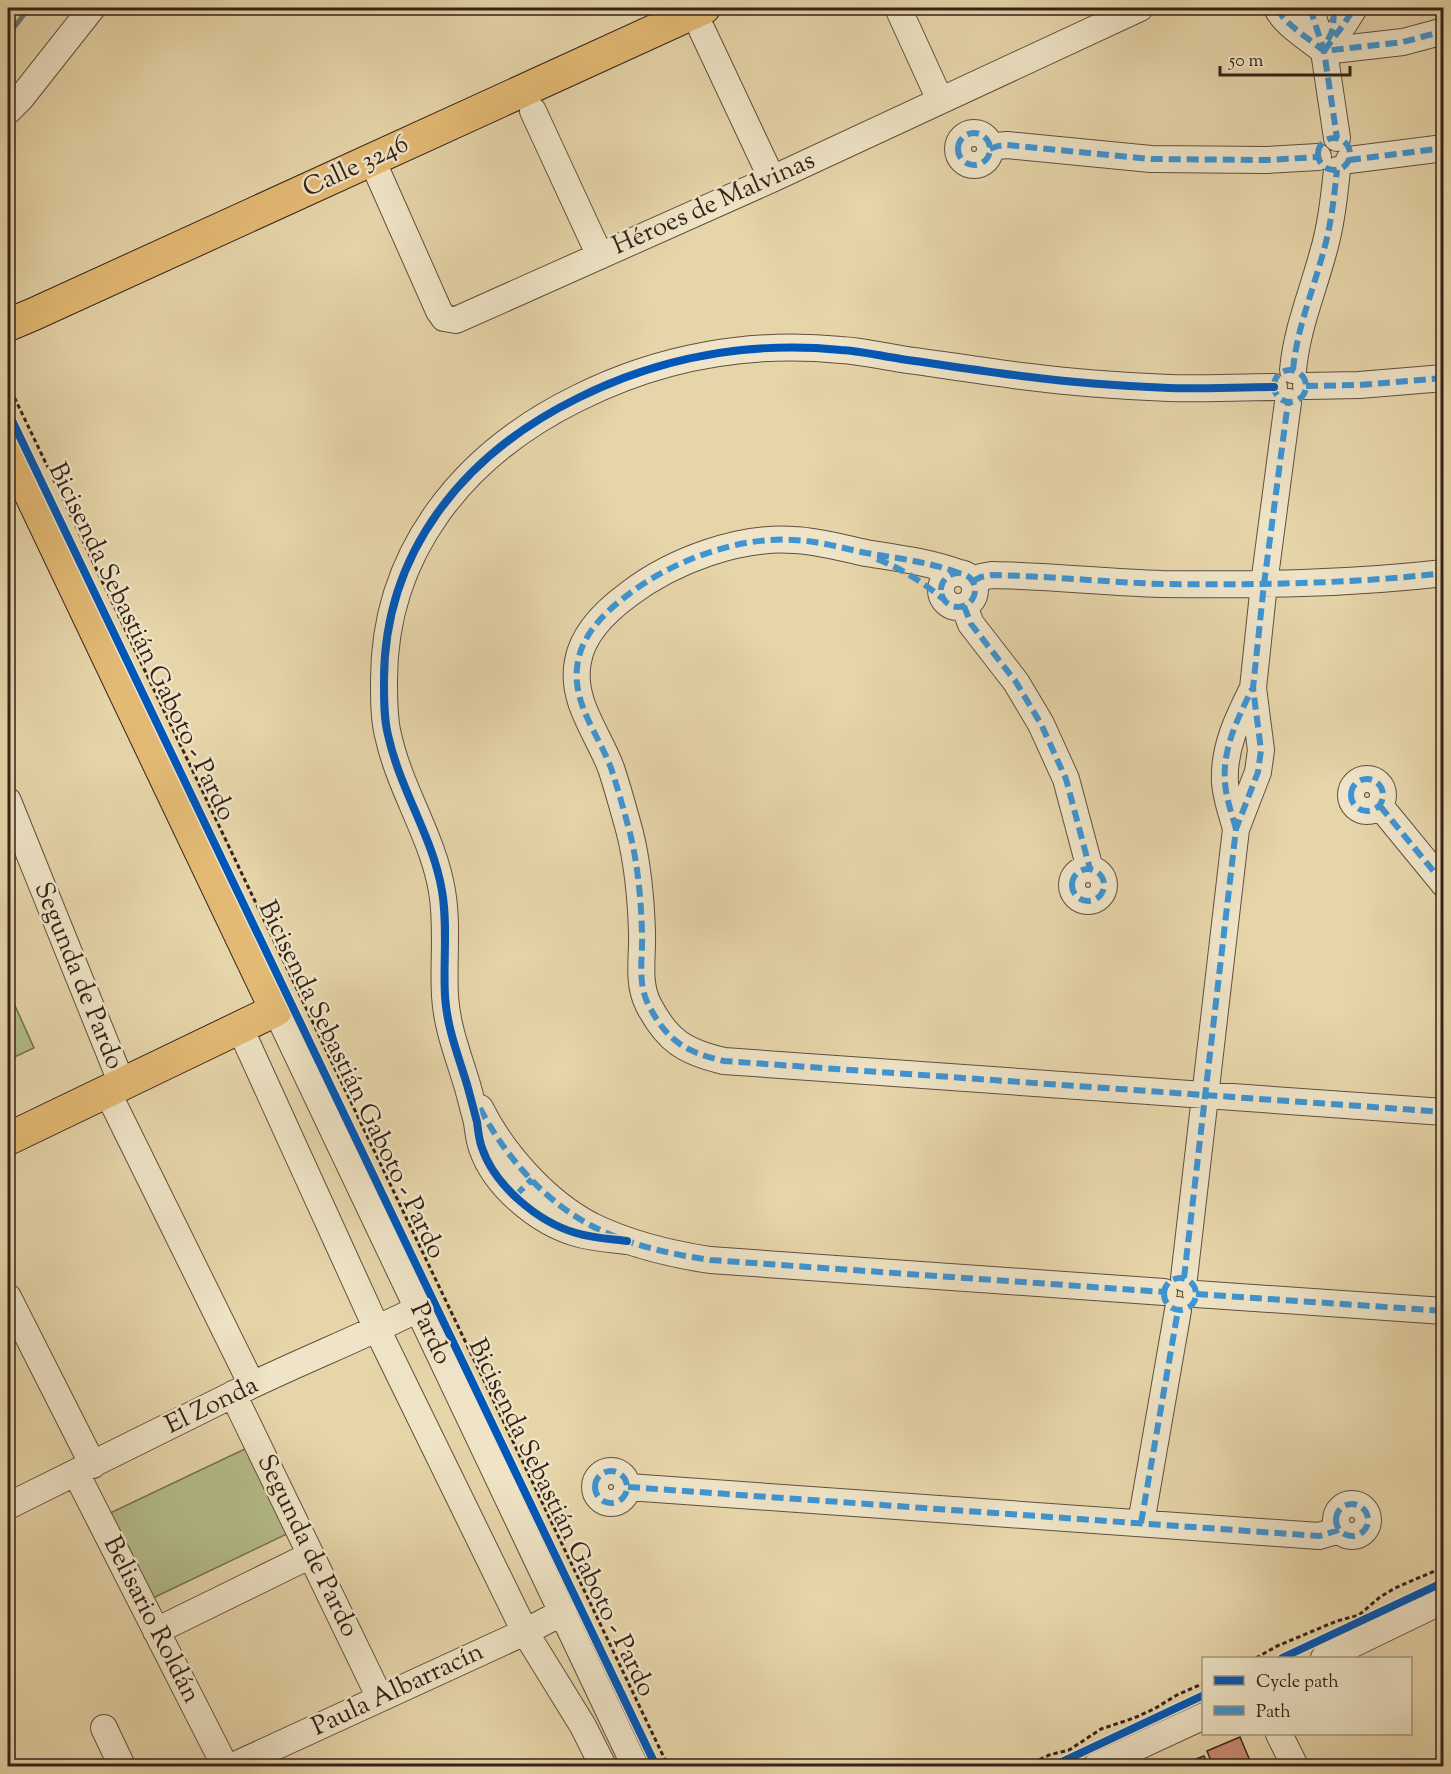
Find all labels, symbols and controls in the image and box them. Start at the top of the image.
scale bar [1220,39,1350,77]
text: 50 m [1228,49,1264,75]
street label: Calle 3246 [297,126,415,208]
street label: Héroes de Malvinas [607,143,821,265]
street label: Bicisenda Sebastián Gaboto - Pardo [38,457,244,827]
street label: Segunda de Pardo [24,877,132,1075]
street label: Bicisenda Sebastián Gaboto - Pardo [248,895,454,1265]
street label: Pardo [400,1297,460,1371]
street label: Bicisenda Sebastián Gaboto - Pardo [458,1333,664,1703]
street label: El Zonda [159,1368,265,1444]
street label: Segunda de Pardo [247,1448,367,1644]
street label: Belisario Roldán [93,1530,209,1710]
street label: Paula Albarracín [306,1634,490,1746]
legend [1202,1657,1412,1735]
text: Cycle path [1256,1670,1339,1696]
text: Path [1256,1700,1291,1726]

